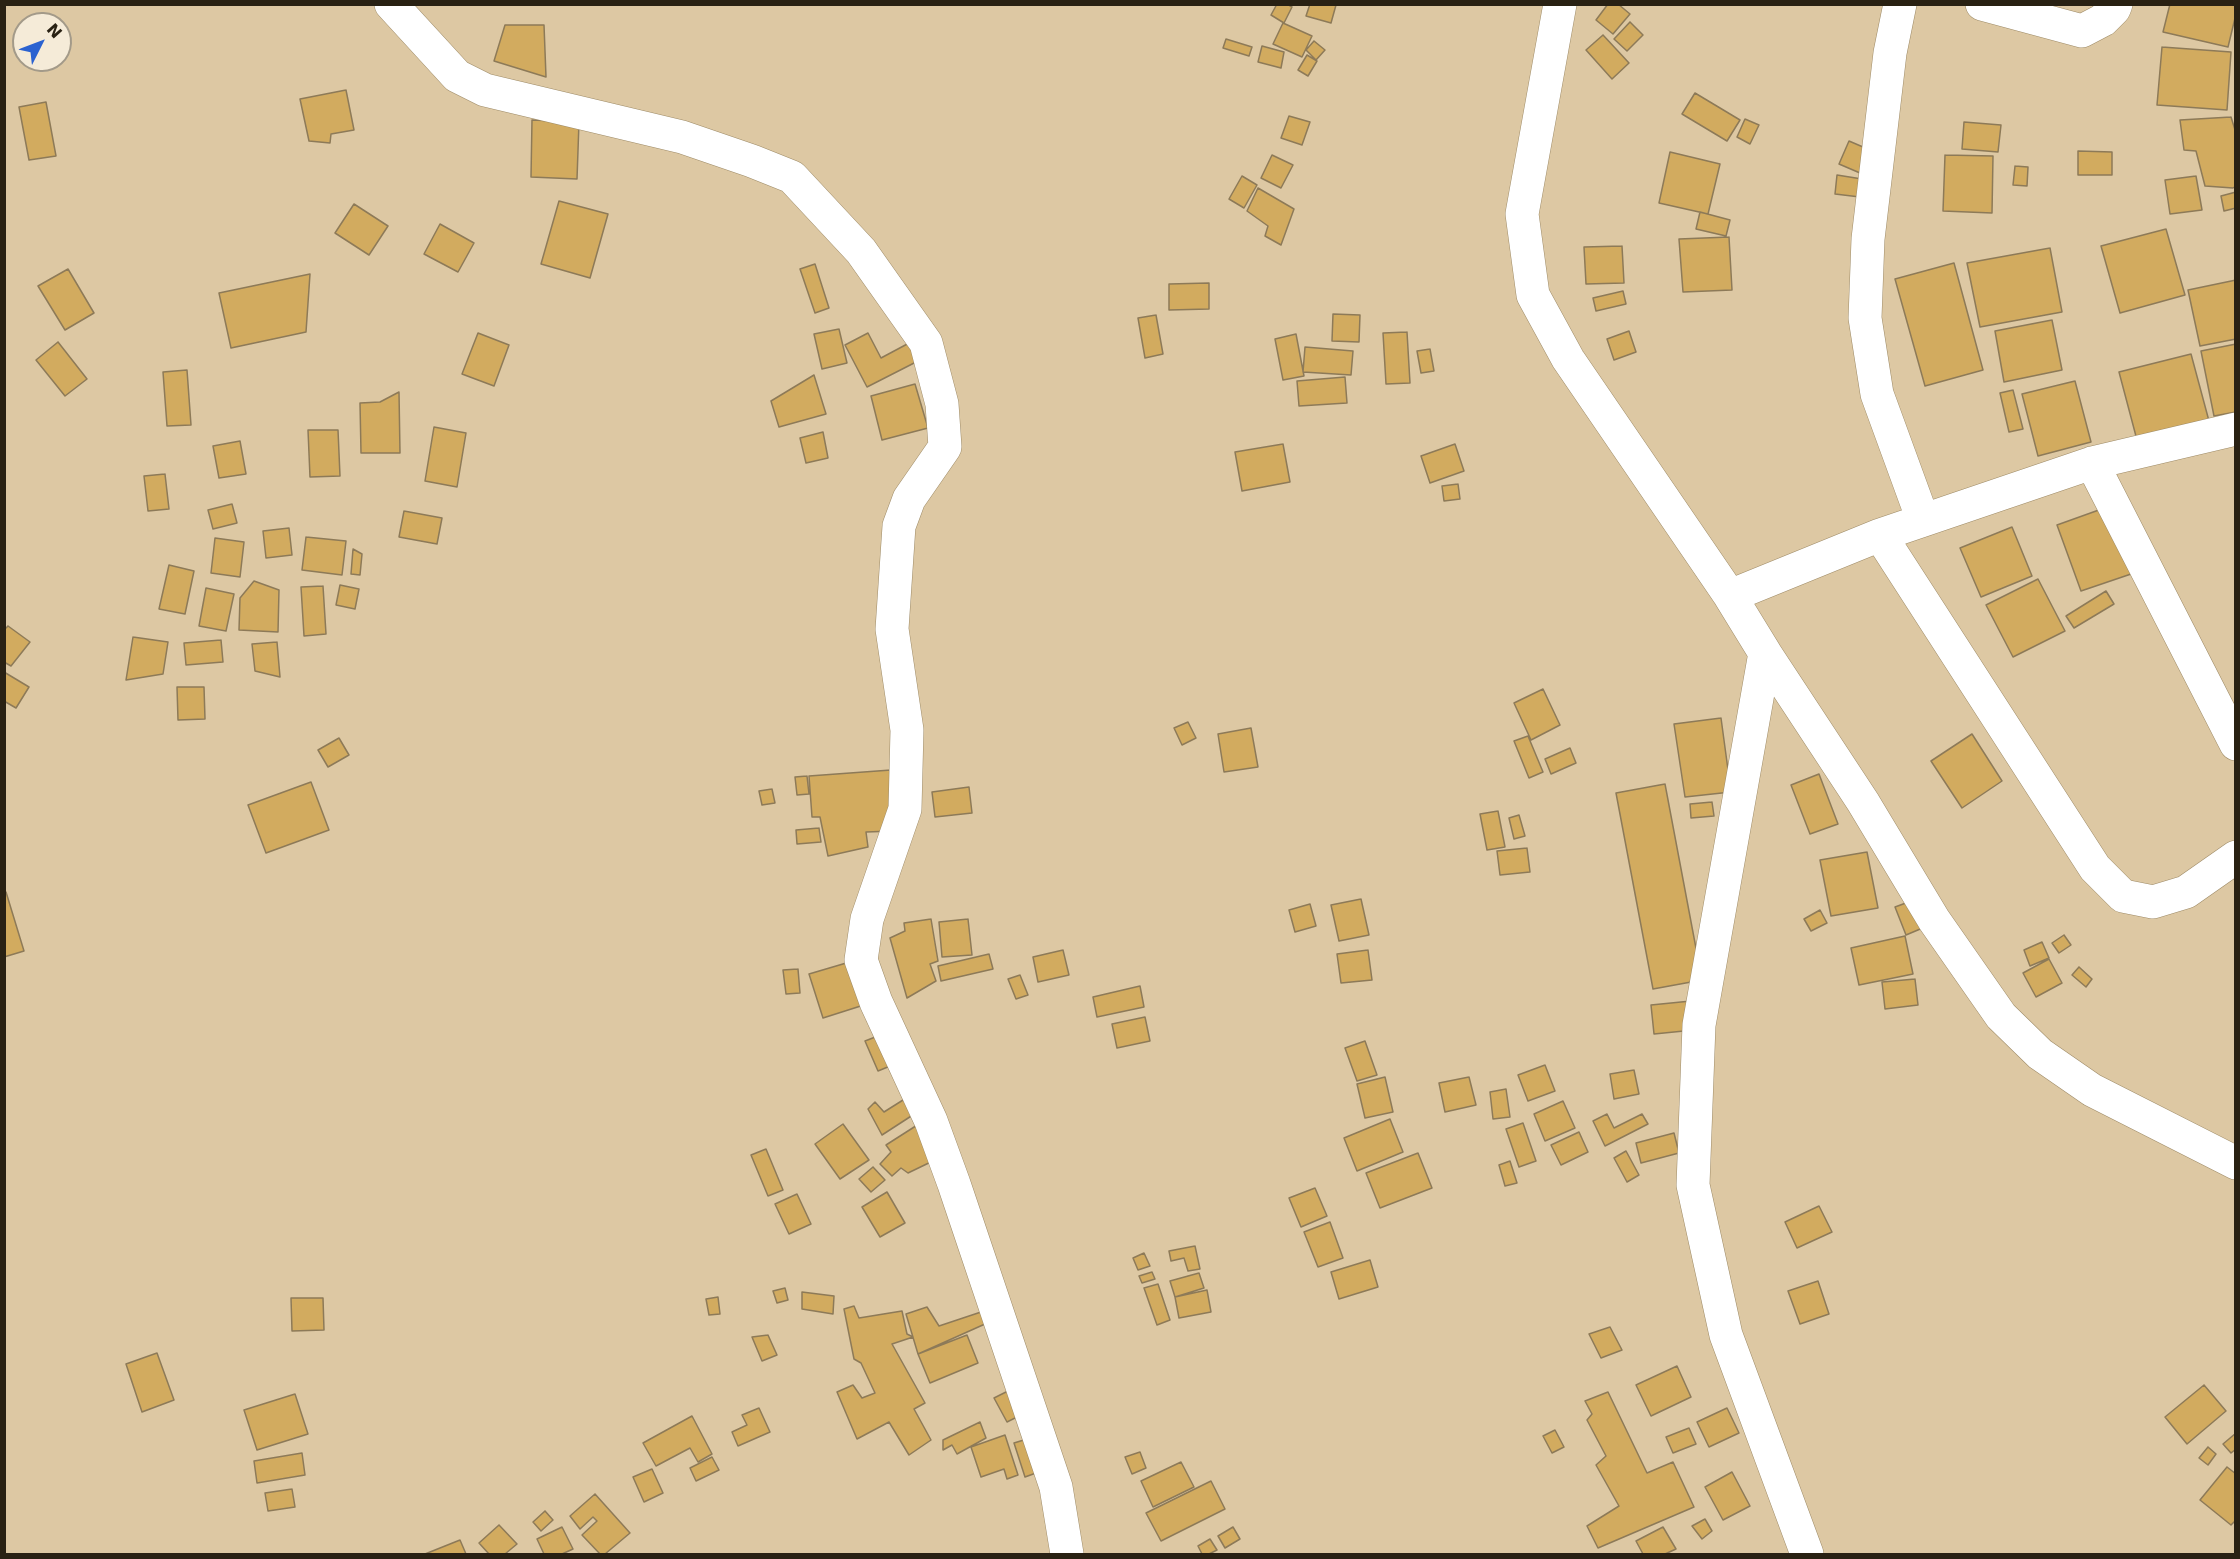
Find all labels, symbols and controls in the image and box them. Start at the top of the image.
north arrow [12,12,72,72]
text: N [43,20,66,42]

